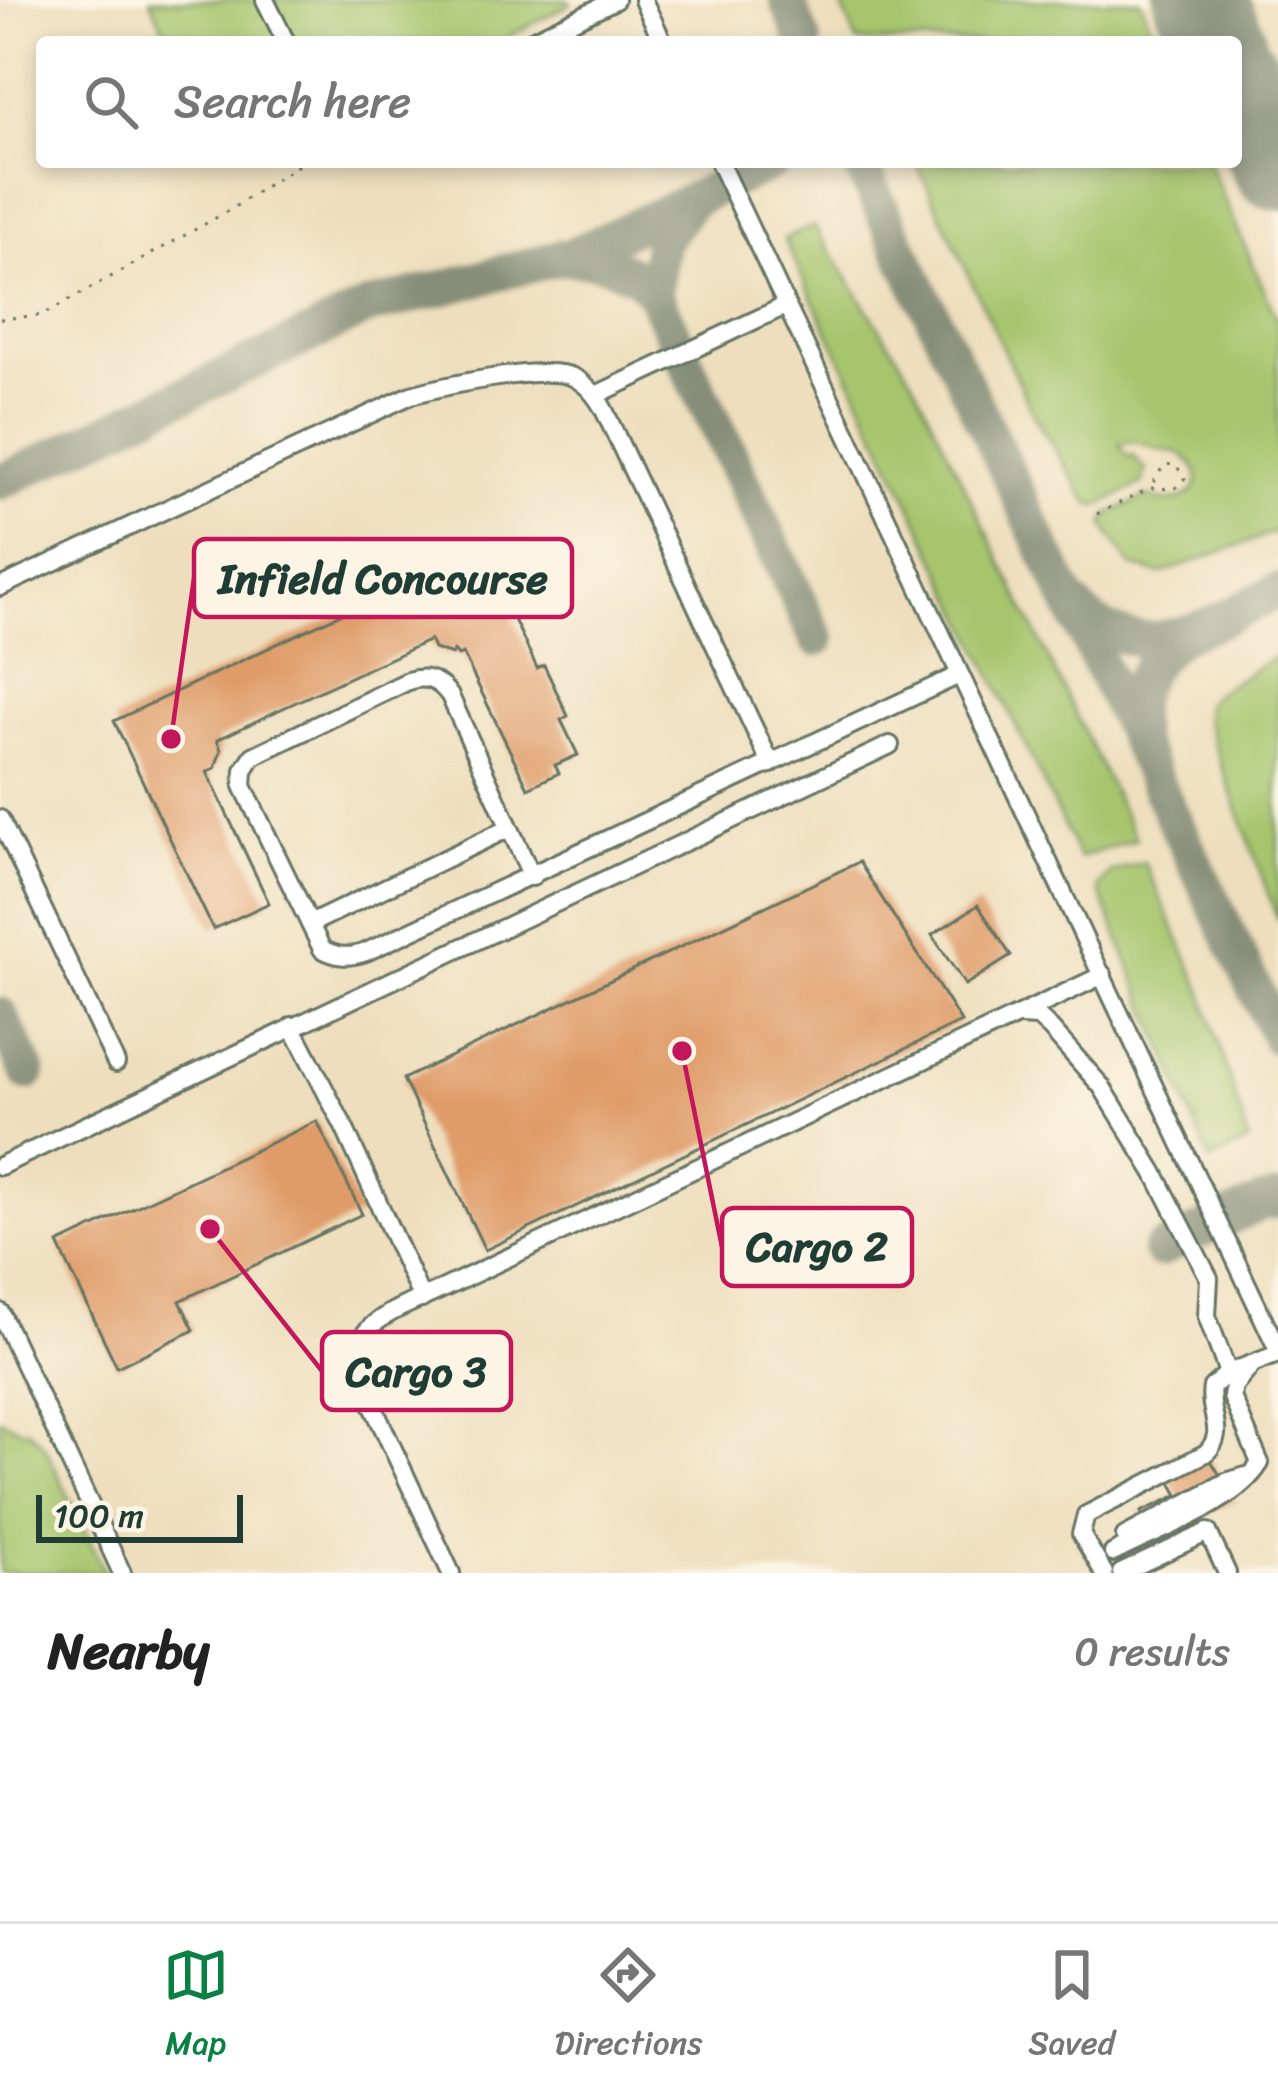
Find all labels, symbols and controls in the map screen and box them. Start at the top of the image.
search box [36,36,1242,168]
text: Search here [174,62,411,142]
icon: search [78,69,144,135]
callout: Infield Concourse [194,539,572,617]
text: Infield Concourse [216,542,548,616]
callout: Cargo 2 [722,1208,912,1286]
text: Cargo 2 [745,1210,888,1284]
callout: Cargo 3 [322,1332,511,1410]
text: Cargo 3 [344,1335,487,1409]
text: 100 m [54,1487,144,1545]
scale bar [36,1489,243,1542]
text: Nearby [48,1606,209,1696]
text: 0 results [1074,1617,1230,1686]
tab: Map [163,1942,229,2072]
tab: Directions [555,1942,702,2072]
tab: Saved [1028,1942,1115,2072]

